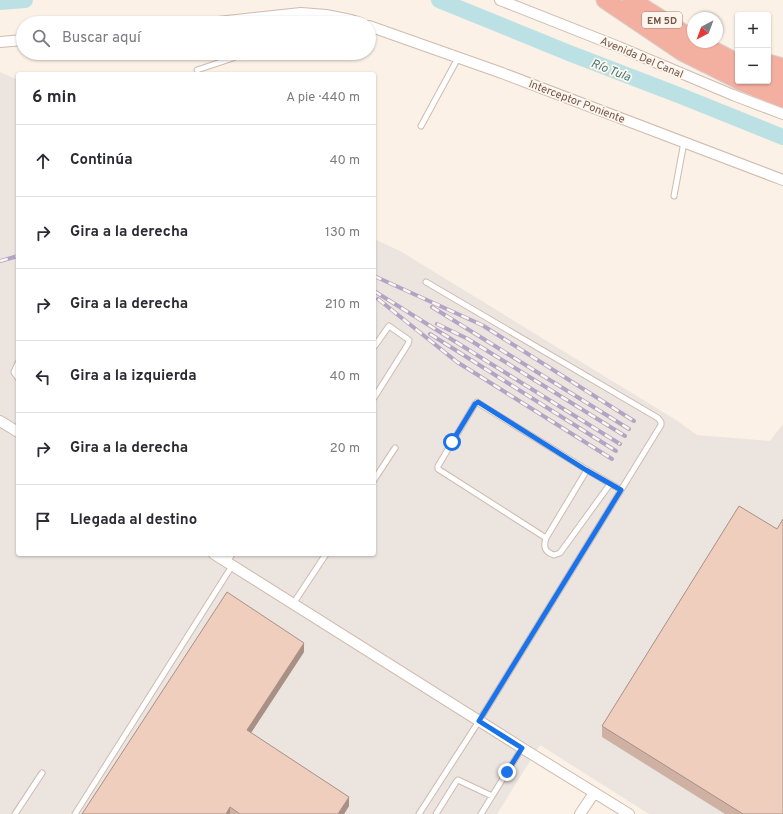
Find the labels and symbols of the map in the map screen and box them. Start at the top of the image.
road number: EM 5D [642,12,682,28]
north arrow [687,12,723,48]
street label: Avenida Del Canal [598,34,685,82]
water label: Río Tula [589,56,633,86]
street label: Interceptor Poniente [527,77,627,127]
route start [443,433,461,451]
route end [498,763,516,781]

